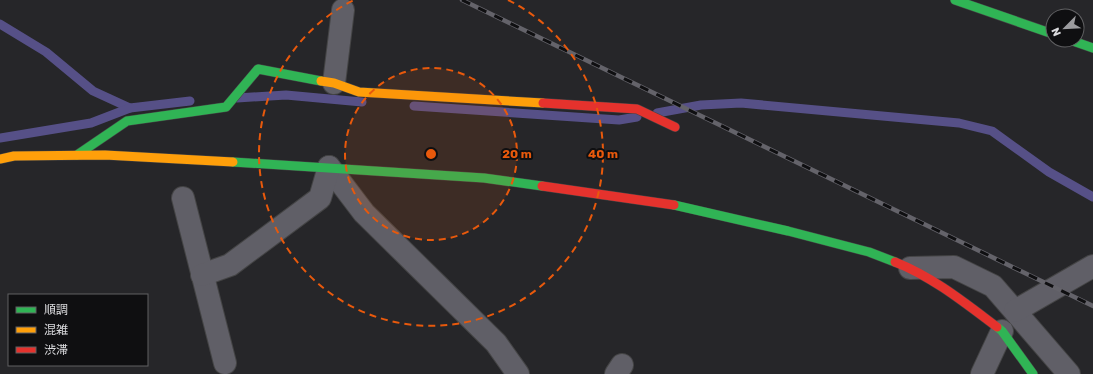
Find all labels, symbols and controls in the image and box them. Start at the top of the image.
north arrow [1045,8,1085,48]
text: N [1049,26,1064,38]
centre of rings [424,147,438,161]
text: 20 m [502,147,532,161]
text: 40 m [588,147,618,161]
legend [8,294,148,366]
text: 順調 [44,303,68,317]
text: 混雑 [44,323,68,337]
text: 渋滞 [44,343,68,357]

